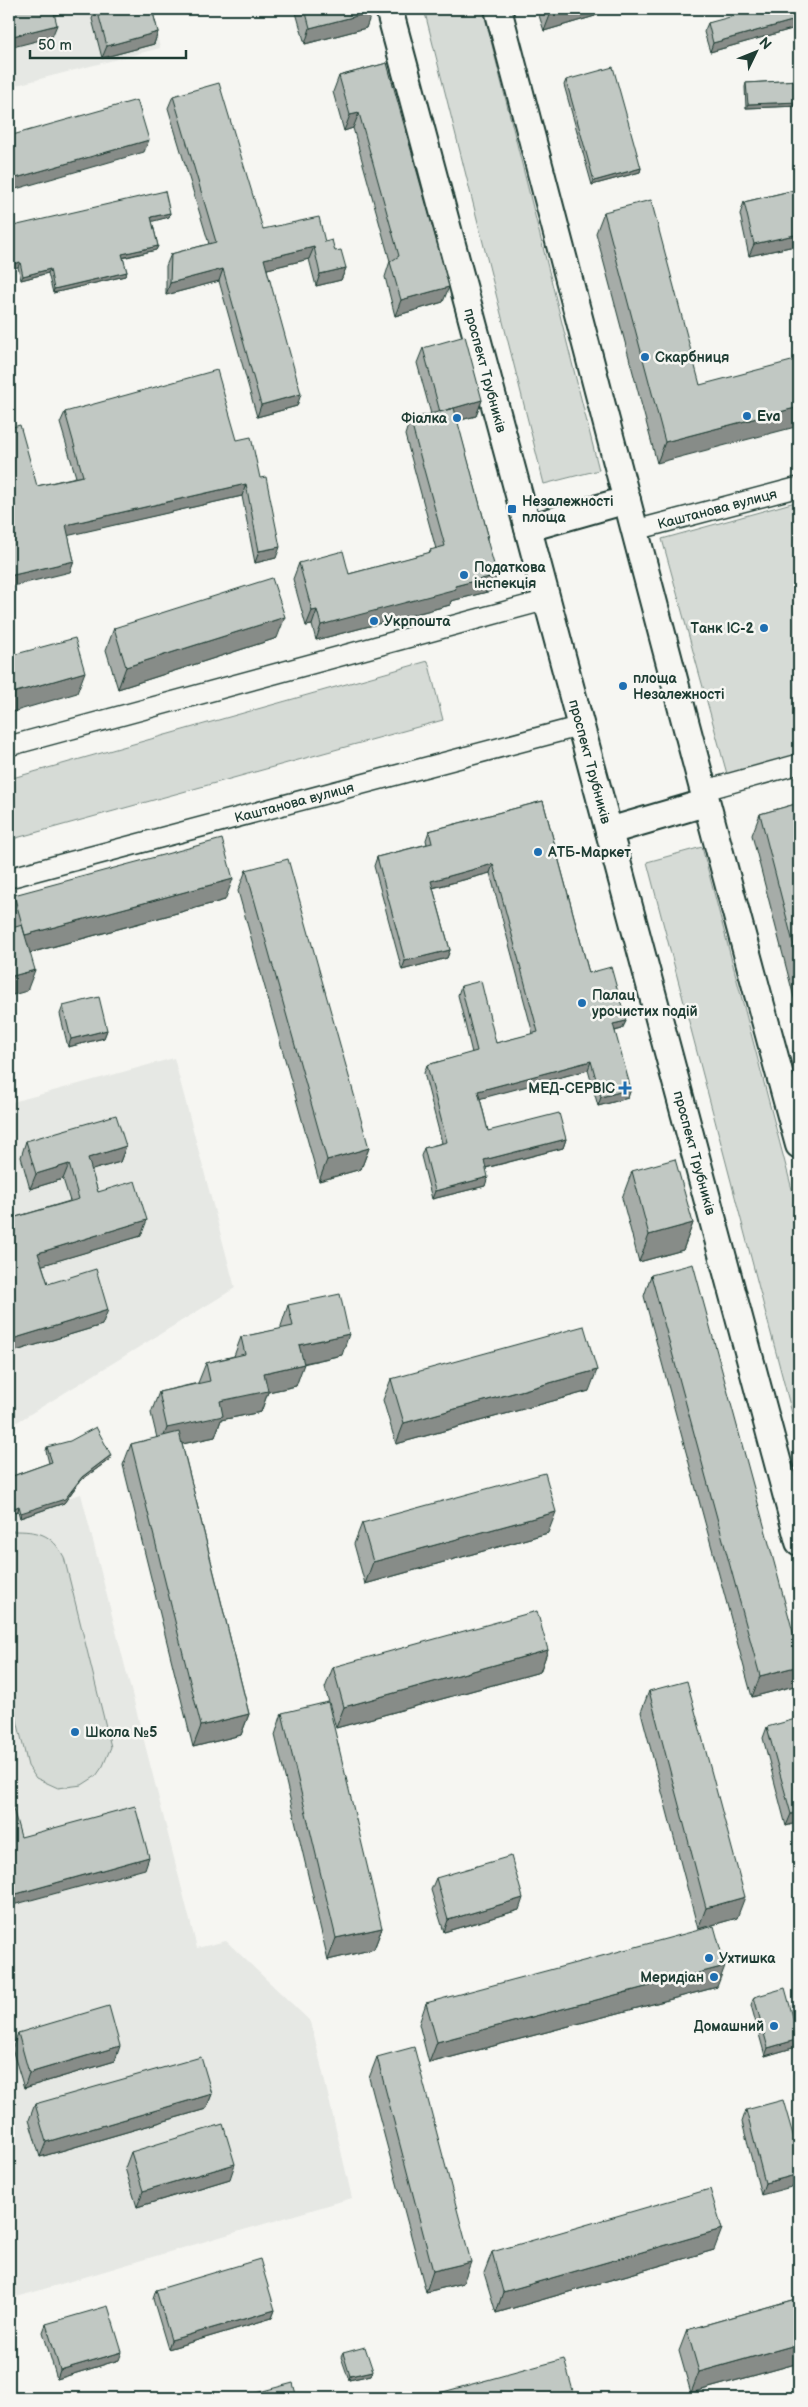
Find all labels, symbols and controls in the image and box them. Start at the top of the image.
scale bar [30,28,186,60]
north arrow [730,28,780,78]
text: N [755,34,775,53]
text: 50 m [38,36,72,55]
street label: проспект Трубників [460,306,510,435]
place label: Скарбниця [655,349,729,366]
marker: Скарбниця [639,351,651,363]
place label: Eva [757,408,781,425]
place label: Фіалка [401,410,448,427]
marker: Eva [741,410,753,422]
marker: Фіалка [451,412,463,424]
street label: Каштанова вулиця [656,485,779,533]
place label: Незалежності площа [522,493,614,526]
marker: Незалежності площа [506,503,518,515]
place label: Податкова інспекція [474,559,547,592]
marker: Податкова інспекція [458,569,470,581]
place label: Укрпошта [384,613,451,630]
marker: Укрпошта [368,615,380,627]
place label: Танк ІС-2 [691,620,755,637]
marker: Танк ІС-2 [758,622,770,634]
place label: площа Незалежності [633,670,725,703]
marker: площа Незалежності [617,680,629,692]
street label: проспект Трубників [565,698,615,826]
street label: Каштанова вулиця [233,779,356,827]
place label: АТБ-Маркет [547,844,631,861]
marker: АТБ-Маркет [532,846,544,858]
place label: Палац урочистих подій [592,987,698,1020]
marker: Палац урочистих подій [576,997,588,1009]
place label: МЕД-СЕРВІС [528,1080,615,1097]
marker: МЕД-СЕРВІС [619,1082,631,1094]
street label: проспект Трубників [670,1089,719,1218]
place label: Школа №5 [85,1724,157,1741]
marker: Школа №5 [69,1726,81,1738]
place label: Ухтишка [719,1950,776,1967]
marker: Ухтишка [703,1952,715,1964]
place label: Меридіан [640,1969,704,1986]
marker: Меридіан [708,1971,720,1983]
place label: Домашний [694,2018,764,2035]
marker: Домашний [768,2020,780,2032]

